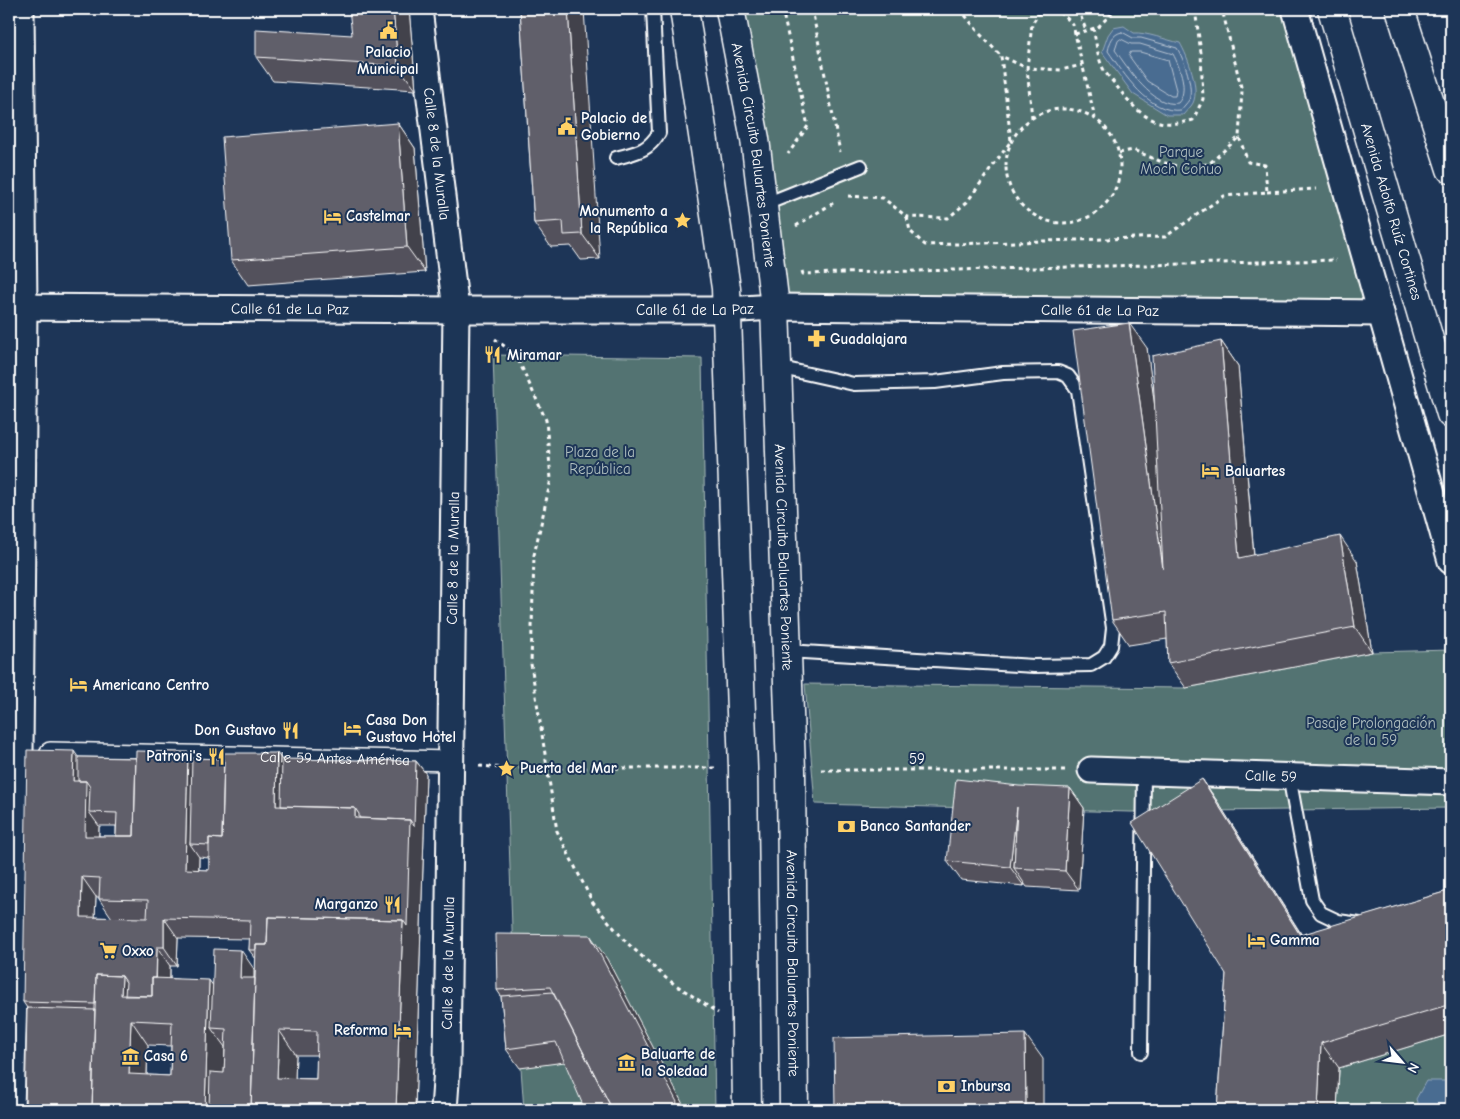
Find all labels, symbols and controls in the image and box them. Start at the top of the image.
public building icon: Palacio Municipal [378,21,398,41]
street label: Avenida Circuito Baluartes Poniente [728,41,779,269]
place label: Palacio Municipal [357,43,419,78]
street label: Calle 8 de la Muralla [420,87,454,221]
place label: Palacio de Gobierno [581,109,647,144]
public building icon: Palacio de Gobierno [557,117,577,137]
street label: Avenida Adolfo Ruíz Cortines [1357,121,1426,302]
park label: Parque Moch Cohuo [1140,143,1222,178]
place label: Monumento a la República [580,202,668,237]
hotel icon: Castelmar [322,206,342,226]
place label: Castelmar [346,207,410,225]
place icon: Monumento a la República [672,210,692,230]
street label: Calle 61 de La Paz [231,299,349,318]
street label: Calle 61 de La Paz [636,299,755,319]
street label: Calle 61 de La Paz [1041,301,1159,320]
pharmacy icon: Guadalajara [806,329,826,349]
place label: Guadalajara [830,330,907,348]
restaurant icon: Miramar [483,345,503,365]
place label: Miramar [507,346,562,364]
park label: Plaza de la República [565,443,635,478]
street label: Avenida Circuito Baluartes Poniente [771,444,797,671]
hotel icon: Baluartes [1201,461,1221,481]
place label: Baluartes [1225,462,1285,480]
street label: Calle 8 de la Muralla [443,491,463,625]
hotel icon: Americano Centro [69,675,89,695]
place label: Americano Centro [93,676,209,694]
place label: Casa Don Gustavo Hotel [366,711,456,746]
park label: Pasaje Prolongación de la 59 [1306,714,1436,749]
hotel icon: Casa Don Gustavo Hotel [342,719,362,739]
restaurant icon: Don Gustavo [280,720,300,740]
place label: Don Gustavo [195,721,276,739]
restaurant icon: Patroni's [206,746,226,766]
place label: Patroni's [146,747,202,765]
street label: Calle 59 Antes América [260,748,410,769]
street label: 59 [909,750,925,768]
place icon: Puerta del Mar [496,758,516,778]
place label: Puerta del Mar [520,759,617,777]
street label: Calle 59 [1245,766,1297,786]
bank icon: Banco Santander [836,816,856,836]
place label: Banco Santander [860,817,971,835]
street label: Avenida Circuito Baluartes Poniente [783,850,803,1077]
restaurant icon: Marganzo [382,894,402,914]
place label: Marganzo [315,895,378,913]
street label: Calle 8 de la Muralla [438,896,458,1030]
hotel icon: Gamma [1246,930,1266,950]
place label: Gamma [1270,931,1320,949]
supermarket icon: Oxxo [98,941,118,961]
place label: Oxxo [122,942,154,960]
hotel icon: Reforma [392,1020,412,1040]
place label: Reforma [334,1021,388,1039]
north arrow [1378,1036,1428,1086]
place label: Baluarte de la Soledad [641,1045,715,1080]
museum icon: Casa 6 [120,1046,140,1066]
place label: Casa 6 [144,1047,188,1065]
museum icon: Baluarte de la Soledad [617,1053,637,1073]
text: N [1403,1060,1423,1076]
bank icon: Inbursa [937,1076,957,1096]
place label: Inbursa [961,1077,1011,1095]

